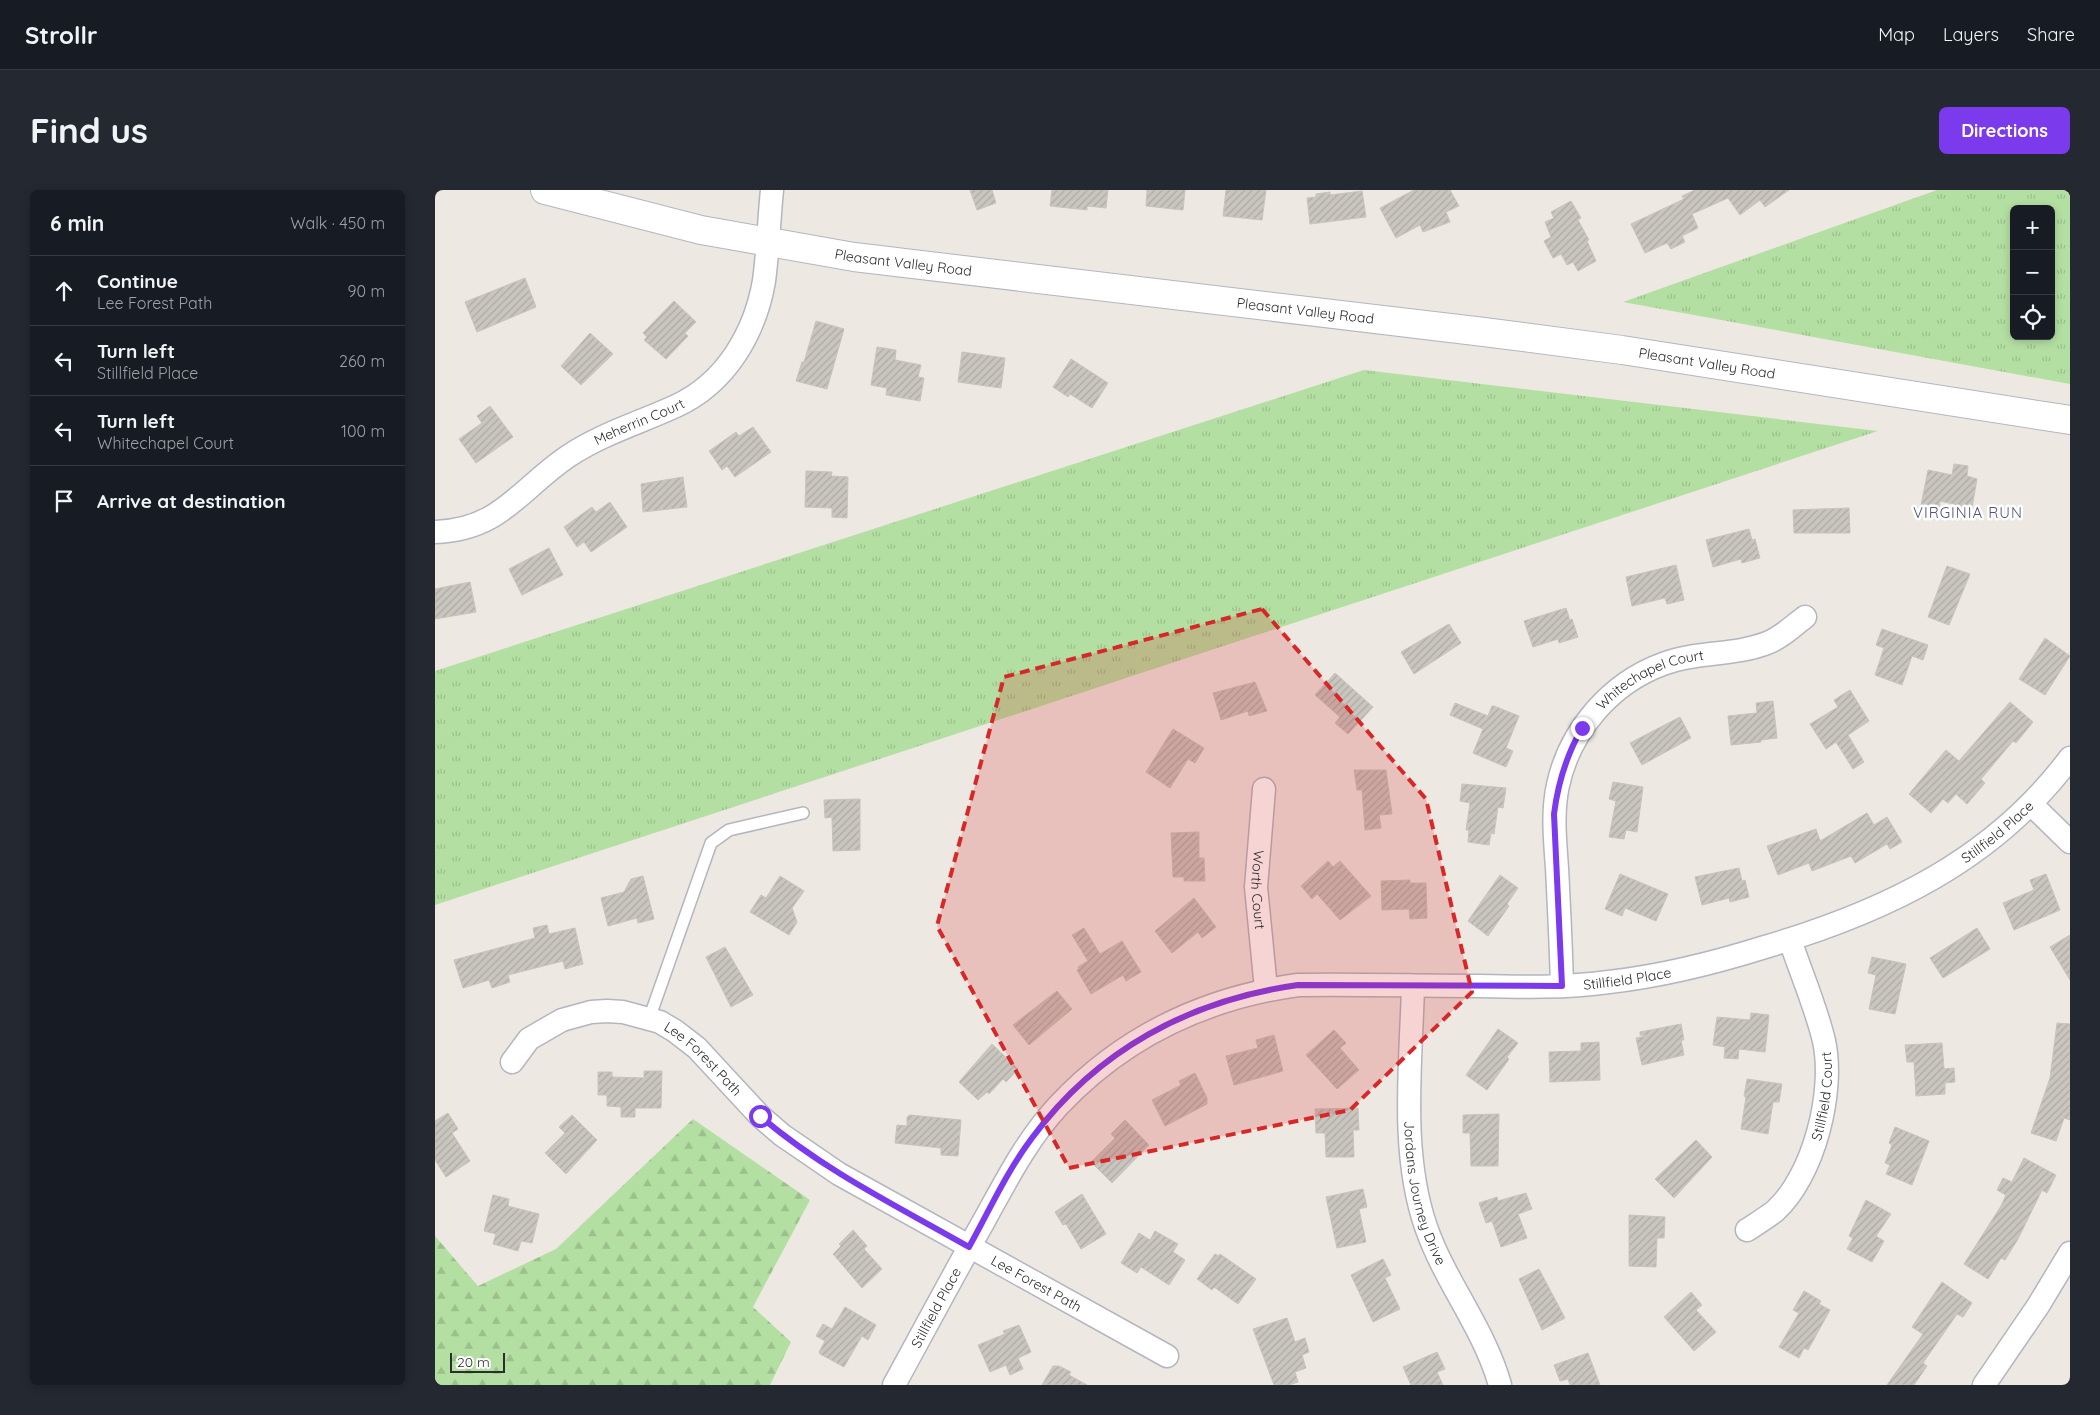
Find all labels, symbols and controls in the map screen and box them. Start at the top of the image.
text: Strollr [25,20,97,50]
text: Map [1878,23,1915,46]
text: Layers [1943,23,1999,46]
text: Share [2027,23,2075,46]
button: Directions [1939,107,2070,154]
text: Find us [30,108,148,152]
map controls [2010,205,2055,340]
button: + [2010,205,2055,250]
text: 6 min [50,210,104,236]
text: Walk · 450 m [290,213,385,233]
street label: Pleasant Valley Road [833,245,973,280]
button: − [2010,250,2055,295]
text: Continue [97,269,178,293]
icon: ahead [50,277,78,305]
text: 90 m [348,281,385,301]
text: Lee Forest Path [97,293,212,313]
street label: Pleasant Valley Road [1236,294,1375,328]
button: locate [2010,295,2055,340]
text: Turn left [97,339,175,363]
street label: Pleasant Valley Road [1637,344,1777,383]
icon: left [50,347,78,375]
text: 260 m [339,351,385,371]
text: Stillfield Place [97,363,198,383]
street label: Meherrin Court [591,394,688,449]
text: Turn left [97,409,175,433]
icon: left [50,417,78,445]
text: 100 m [341,421,385,441]
text: Whitechapel Court [97,433,234,453]
icon: arrive [50,487,78,515]
text: Arrive at destination [97,489,286,513]
district label: VIRGINIA RUN [1913,503,2023,522]
street label: Whitechapel Court [1592,646,1705,714]
route end [1571,717,1594,740]
street label: Stillfield Place [1958,797,2037,867]
street label: Worth Court [1247,849,1269,930]
street label: Stillfield Place [1582,963,1673,994]
street label: Lee Forest Path [661,1018,746,1100]
street label: Stillfield Court [1807,1051,1836,1143]
route start [749,1105,772,1128]
street label: Jordans Journey Drive [1400,1120,1450,1268]
street label: Lee Forest Path [988,1251,1085,1316]
street label: Stillfield Place [907,1264,965,1351]
scale bar [450,1350,505,1373]
text: 20 m [457,1353,490,1371]

